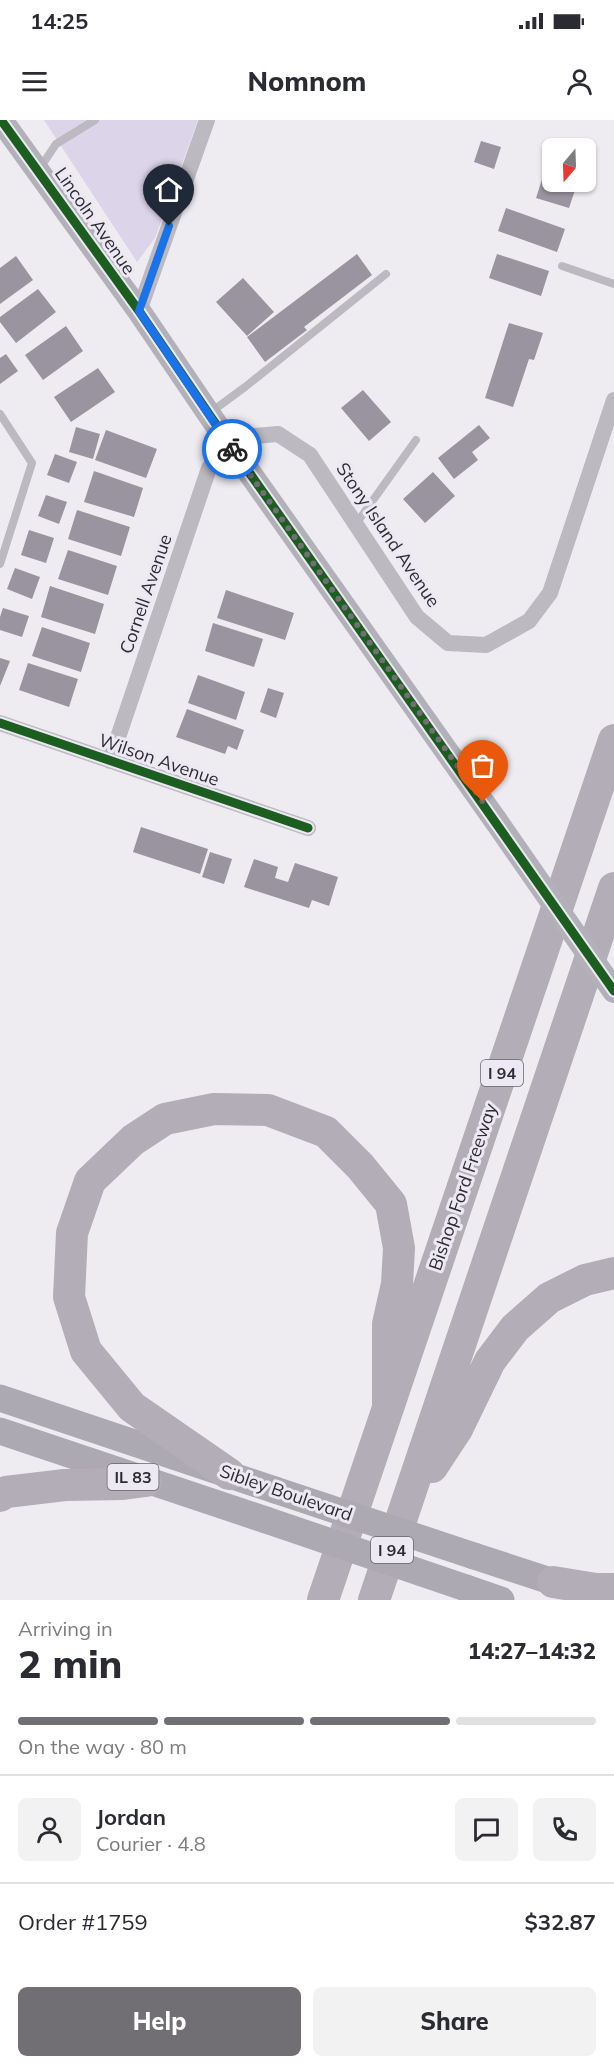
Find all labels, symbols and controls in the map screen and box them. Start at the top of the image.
text: 14:25 [30,7,88,35]
text: Nomnom [248,64,366,98]
icon: menu [18,65,51,98]
icon: person [563,65,596,98]
north arrow [542,138,596,192]
map controls [542,138,596,192]
street label: Lincoln Avenue [50,163,141,279]
pin [143,164,194,226]
icon: home [152,173,185,206]
courier [202,419,262,479]
icon: bike [216,433,249,466]
street label: Stony Island Avenue [331,458,445,612]
street label: Cornell Avenue [114,531,177,657]
street label: Wilson Avenue [96,728,222,791]
pin [457,740,508,802]
icon: bag [466,749,499,782]
road number: I 94 [481,1060,523,1086]
street label: Bishop Ford Freeway [423,1100,502,1273]
street label: Sibley Boulevard [217,1459,356,1526]
road number: IL 83 [108,1464,158,1490]
road number: I 94 [371,1537,413,1563]
text: Arriving in [18,1616,113,1641]
text: 14:27–14:32 [468,1637,596,1665]
text: 2 min [18,1639,123,1688]
text: On the way · 80 m [18,1734,187,1759]
button: person [18,1798,81,1861]
button: chat [455,1798,518,1861]
button: phone [533,1798,596,1861]
text: Jordan [96,1803,166,1831]
text: Courier · 4.8 [96,1831,206,1856]
text: Order #1759 [18,1908,148,1936]
text: $32.87 [525,1908,596,1936]
button: Help [18,1987,301,2056]
button: Share [313,1987,596,2056]

